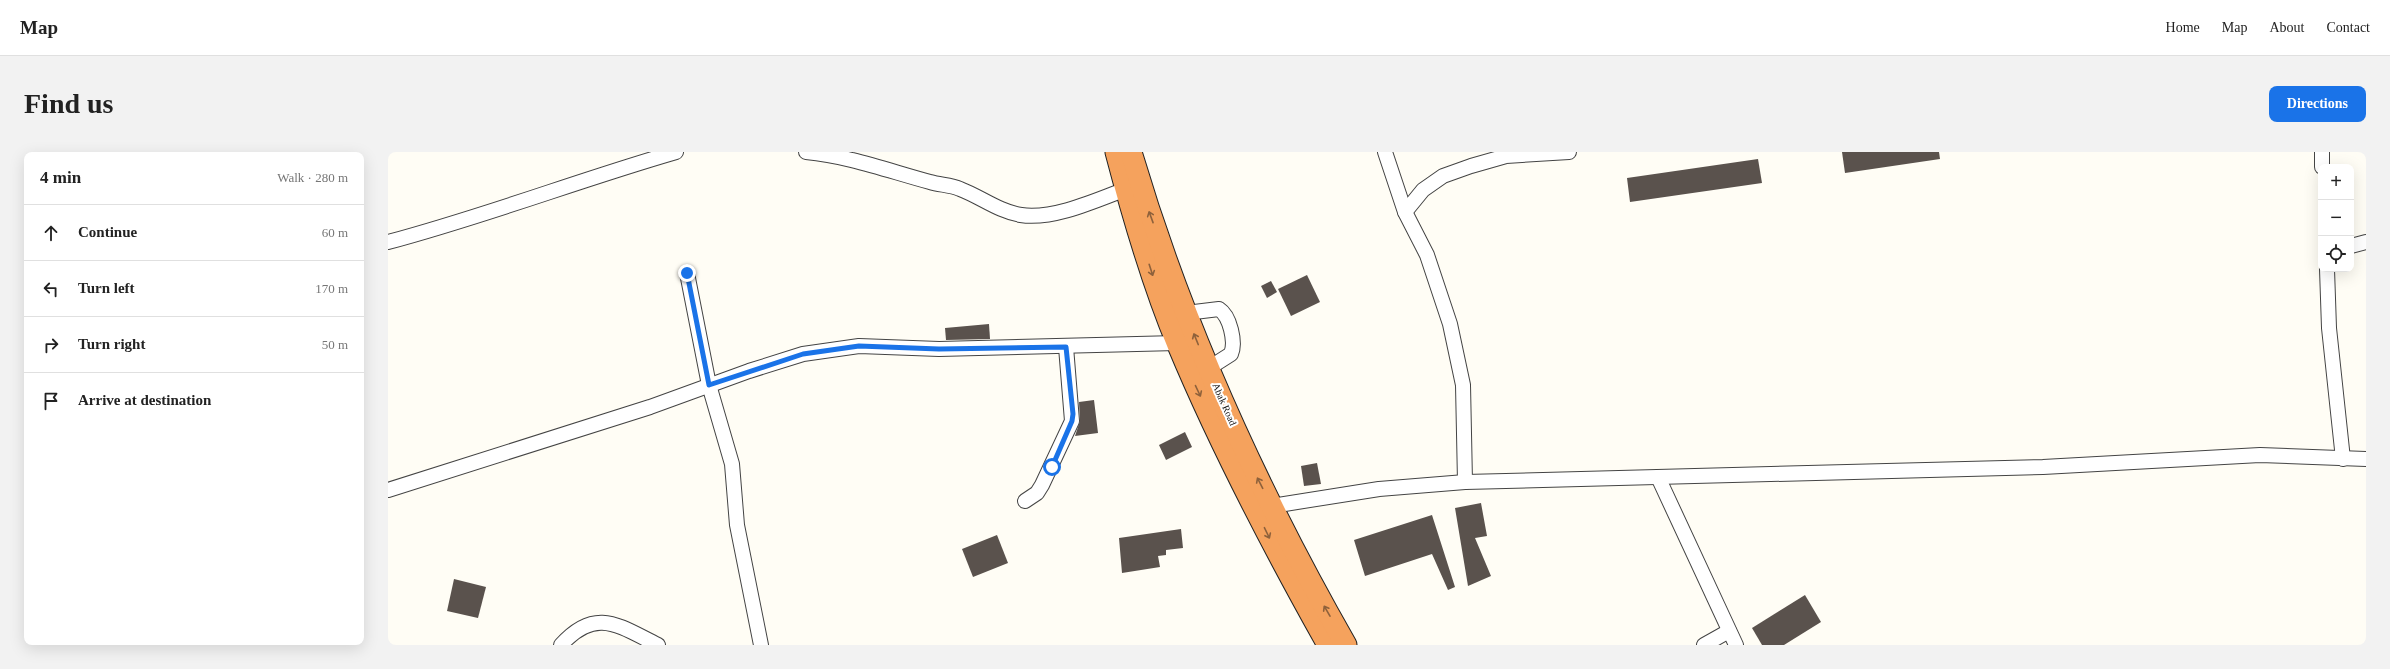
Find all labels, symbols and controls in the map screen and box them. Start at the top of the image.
text: Map [20,17,58,38]
text: Home [2166,20,2200,35]
text: Map [2222,20,2247,35]
text: About [2269,20,2304,35]
text: Contact [2326,20,2370,35]
button: Directions [2269,86,2366,122]
text: Find us [24,88,114,119]
map controls [2318,164,2354,272]
button: + [2318,164,2354,200]
text: 4 min [40,168,81,187]
text: Walk · 280 m [277,170,348,185]
button: − [2318,200,2354,236]
one-way arrow [1146,212,1154,224]
icon: ahead [40,222,62,244]
text: Continue [78,224,137,240]
text: 60 m [322,225,348,240]
button: locate [2318,236,2354,272]
one-way arrow [1148,263,1155,276]
route end [678,264,696,282]
icon: left [40,278,62,300]
text: Turn left [78,280,135,296]
text: 170 m [315,281,348,296]
one-way arrow [1192,333,1199,345]
icon: right [40,334,62,356]
text: Turn right [78,336,145,352]
text: 50 m [322,337,348,352]
street label: Abak Road [1210,381,1239,427]
one-way arrow [1195,384,1202,396]
icon: arrive [40,390,62,412]
text: Arrive at destination [78,392,211,408]
route start [1043,458,1061,476]
one-way arrow [1256,478,1263,490]
one-way arrow [1264,527,1271,539]
one-way arrow [1322,605,1330,617]

